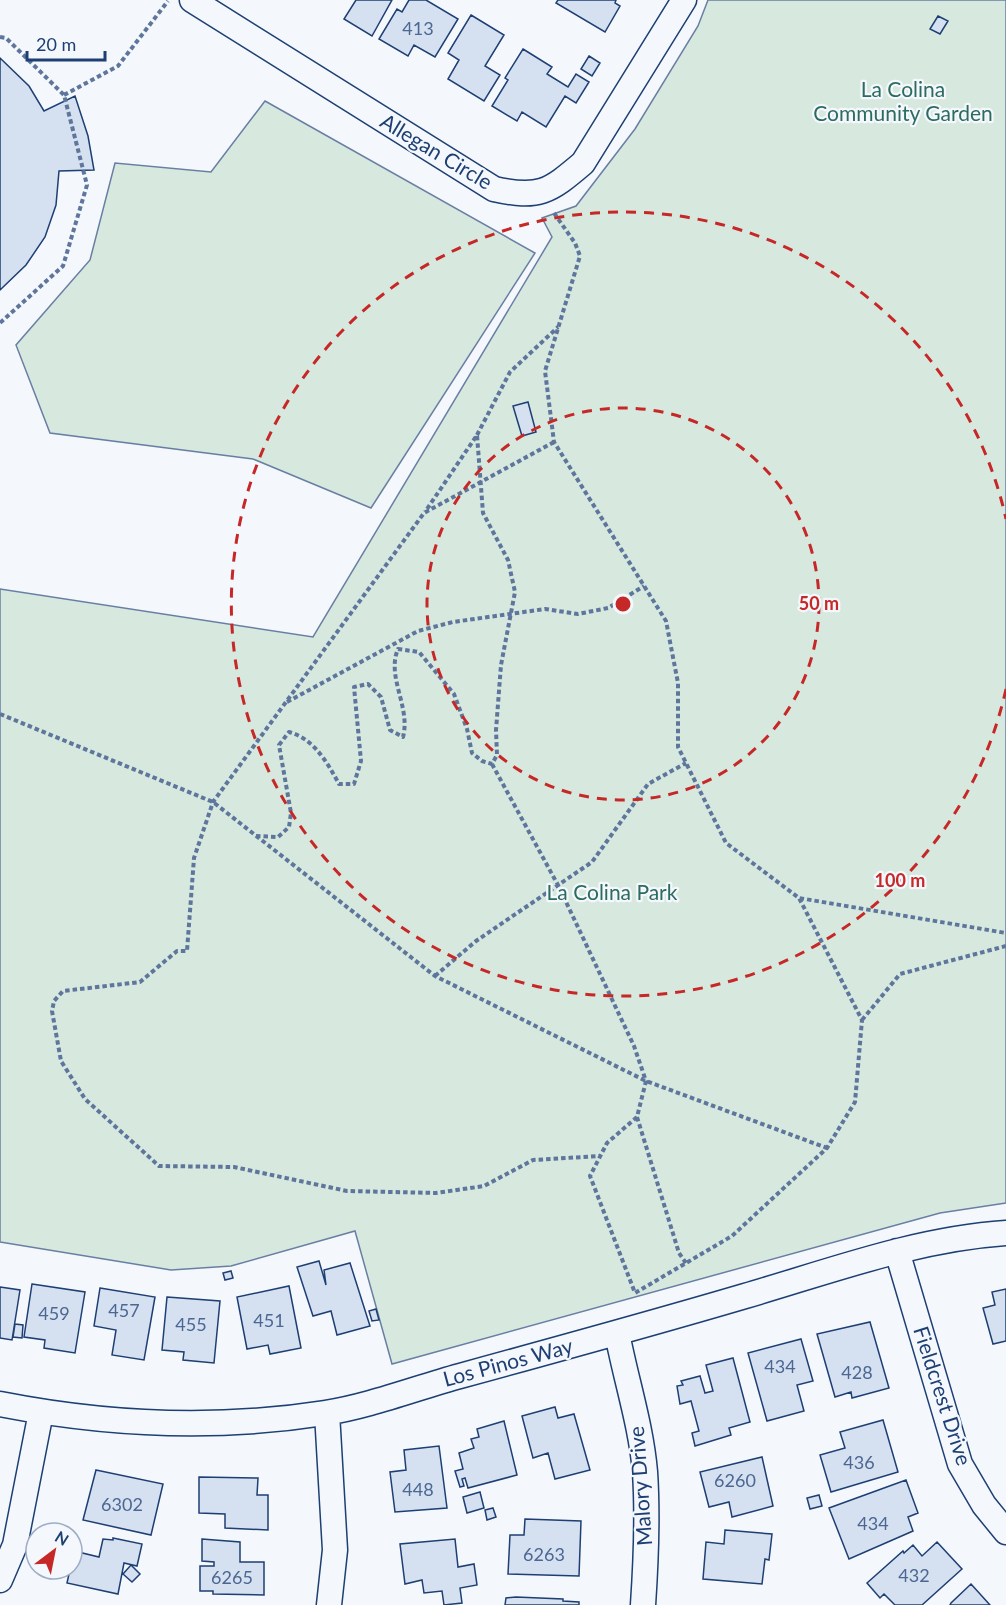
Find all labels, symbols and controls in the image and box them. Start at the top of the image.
house number: 413 [402,17,434,39]
scale bar [27,24,105,62]
text: 20 m [36,33,76,55]
park label: La Colina Community Garden [813,76,993,125]
street label: Allegan Circle [376,108,497,194]
text: 50 m [799,592,839,614]
centre of rings [613,594,633,614]
text: 100 m [875,869,925,891]
park label: La Colina Park [547,879,678,904]
house number: 457 [108,1299,140,1321]
house number: 459 [38,1302,70,1324]
house number: 451 [253,1309,285,1331]
house number: 455 [175,1313,207,1335]
street label: Fieldcrest Drive [909,1323,978,1468]
street label: Los Pinos Way [440,1332,575,1391]
house number: 434 [764,1355,796,1377]
house number: 428 [841,1361,873,1383]
street label: Malory Drive [623,1425,656,1547]
house number: 436 [843,1451,875,1473]
house number: 6260 [714,1469,756,1491]
house number: 448 [402,1478,434,1500]
house number: 6302 [101,1493,143,1515]
house number: 434 [857,1512,889,1534]
north arrow [24,1521,84,1581]
text: N [52,1527,72,1549]
house number: 6263 [523,1543,565,1565]
house number: 432 [898,1564,930,1586]
house number: 6265 [211,1566,253,1588]

